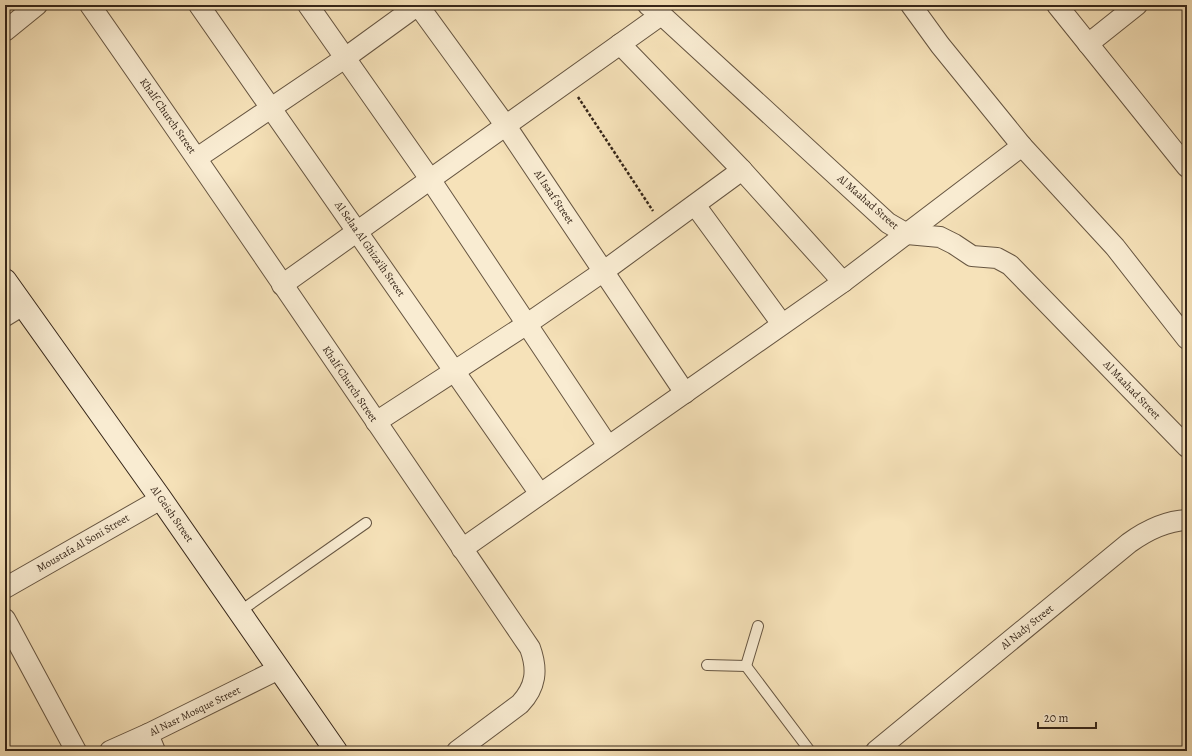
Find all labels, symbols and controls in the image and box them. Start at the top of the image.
street label: Khalf Church Street [136,75,200,157]
street label: Al Isaaf Street [530,166,578,227]
street label: Al Maahad Street [833,171,902,233]
street label: Al Selaa Al Ghiza'ih Street [331,197,409,300]
street label: Khalf Church Street [319,343,381,425]
street label: Al Maahad Street [1099,356,1164,423]
street label: Al Geish Street [146,482,197,546]
street label: Moustafa Al Soni Street [34,510,133,576]
street label: Al Nady Street [997,601,1057,654]
street label: Al Nasr Mosque Street [146,682,243,740]
scale bar [1038,704,1096,730]
text: 20 m [1044,710,1068,726]

